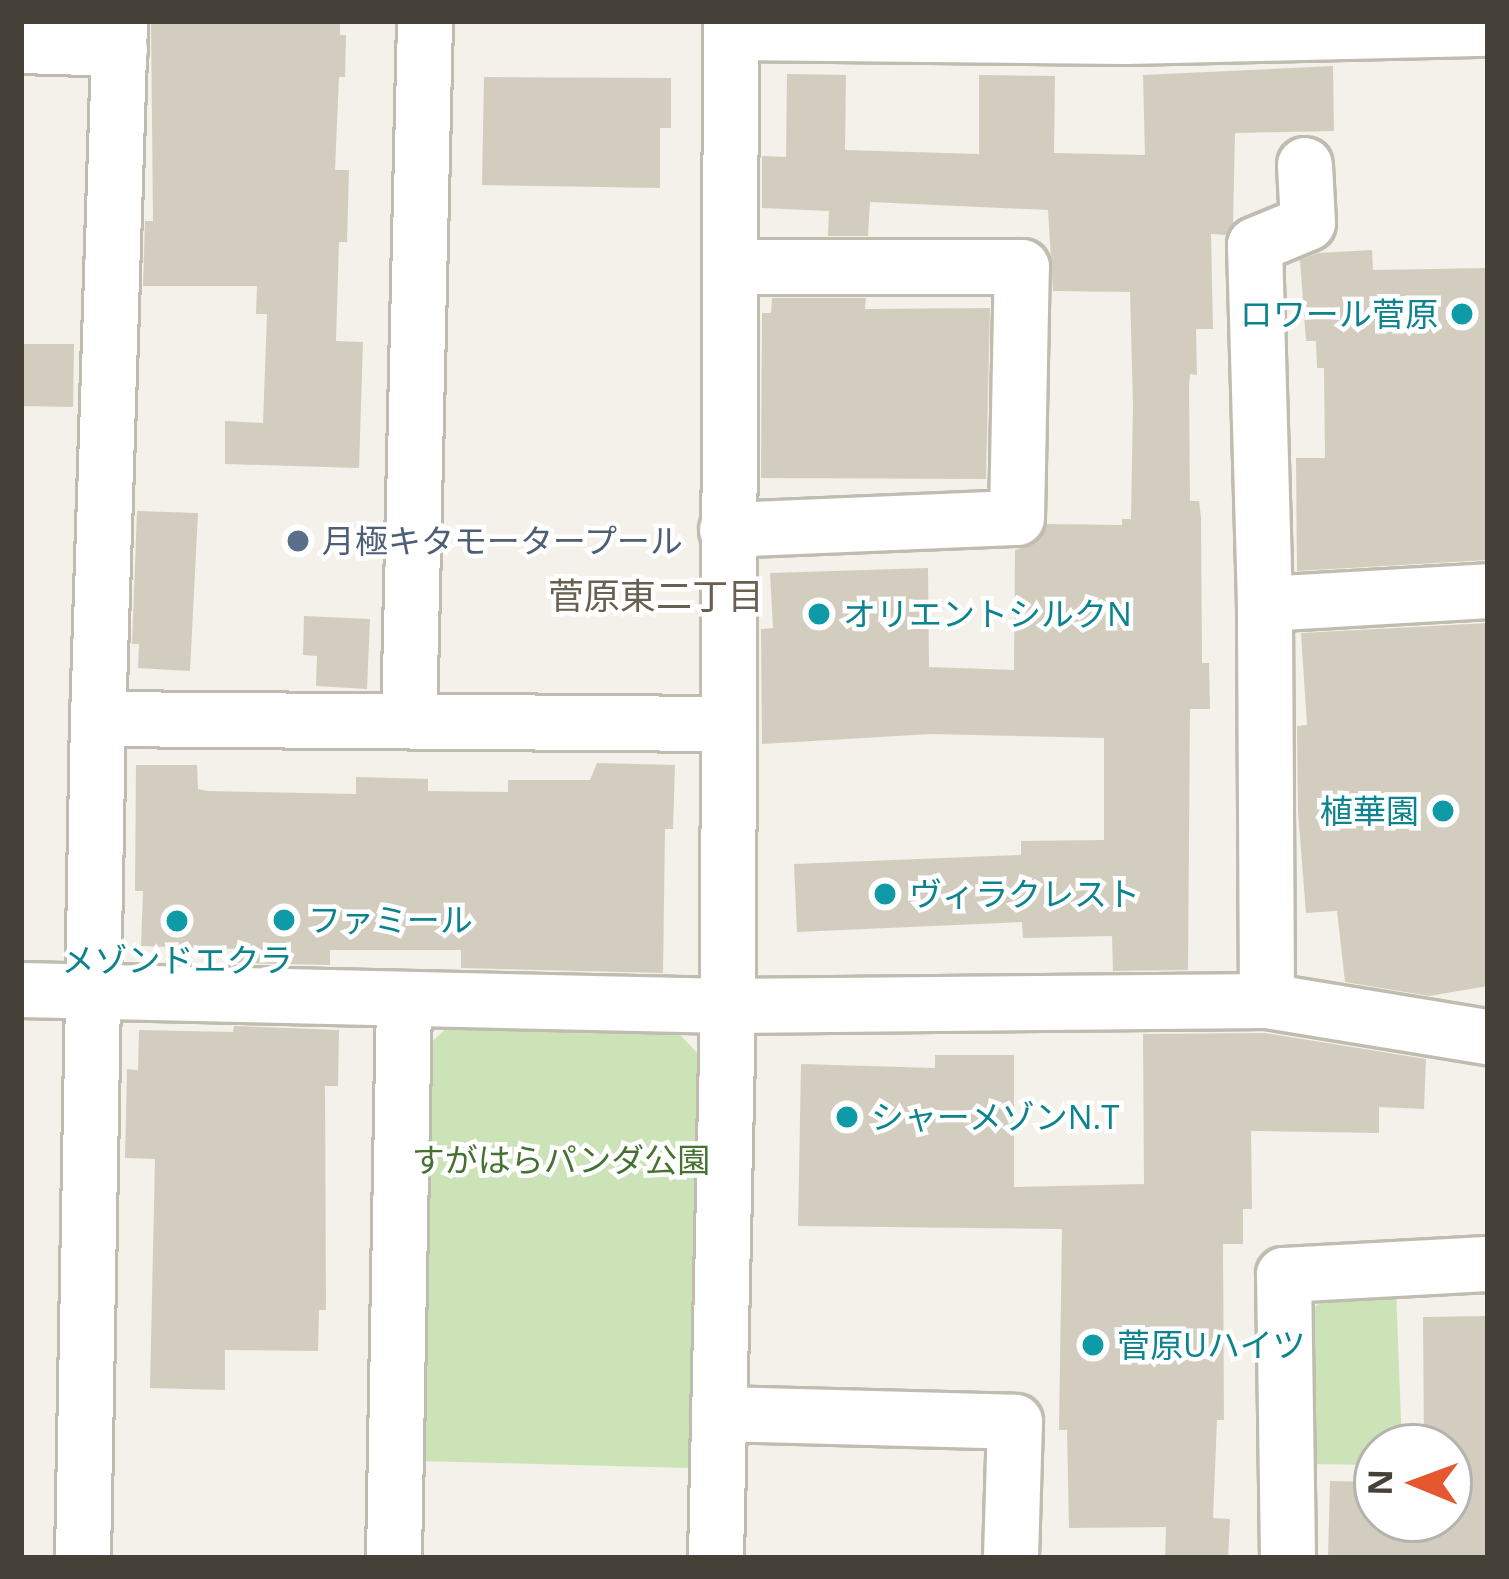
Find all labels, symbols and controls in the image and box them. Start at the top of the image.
place label: ロワール菅原 [1240,294,1438,334]
marker: ロワール菅原 [1449,301,1475,327]
place label: 月極キタモータープール [322,521,685,561]
marker: 月極キタモータープール [285,528,311,554]
district label: 菅原東二丁目 [548,574,764,618]
place label: オリエントシルクN [843,594,1132,634]
marker: オリエントシルクN [806,601,832,627]
place label: 植華園 [1320,791,1419,831]
marker: 植華園 [1430,798,1456,824]
place label: ヴィラクレスト [909,874,1140,914]
marker: ヴィラクレスト [872,881,898,907]
place label: ファミール [308,900,473,940]
marker: ファミール [271,907,297,933]
marker: メゾンドエクラ [164,908,190,934]
place label: メゾンドエクラ [62,940,292,980]
place label: シャーメゾンN.T [871,1097,1121,1137]
marker: シャーメゾンN.T [834,1104,860,1130]
park label: すがはらパンダ公園 [413,1140,709,1180]
place label: 菅原Uハイツ [1117,1325,1306,1365]
marker: 菅原Uハイツ [1080,1332,1106,1358]
north arrow [1353,1423,1473,1543]
text: N [1357,1469,1402,1496]

